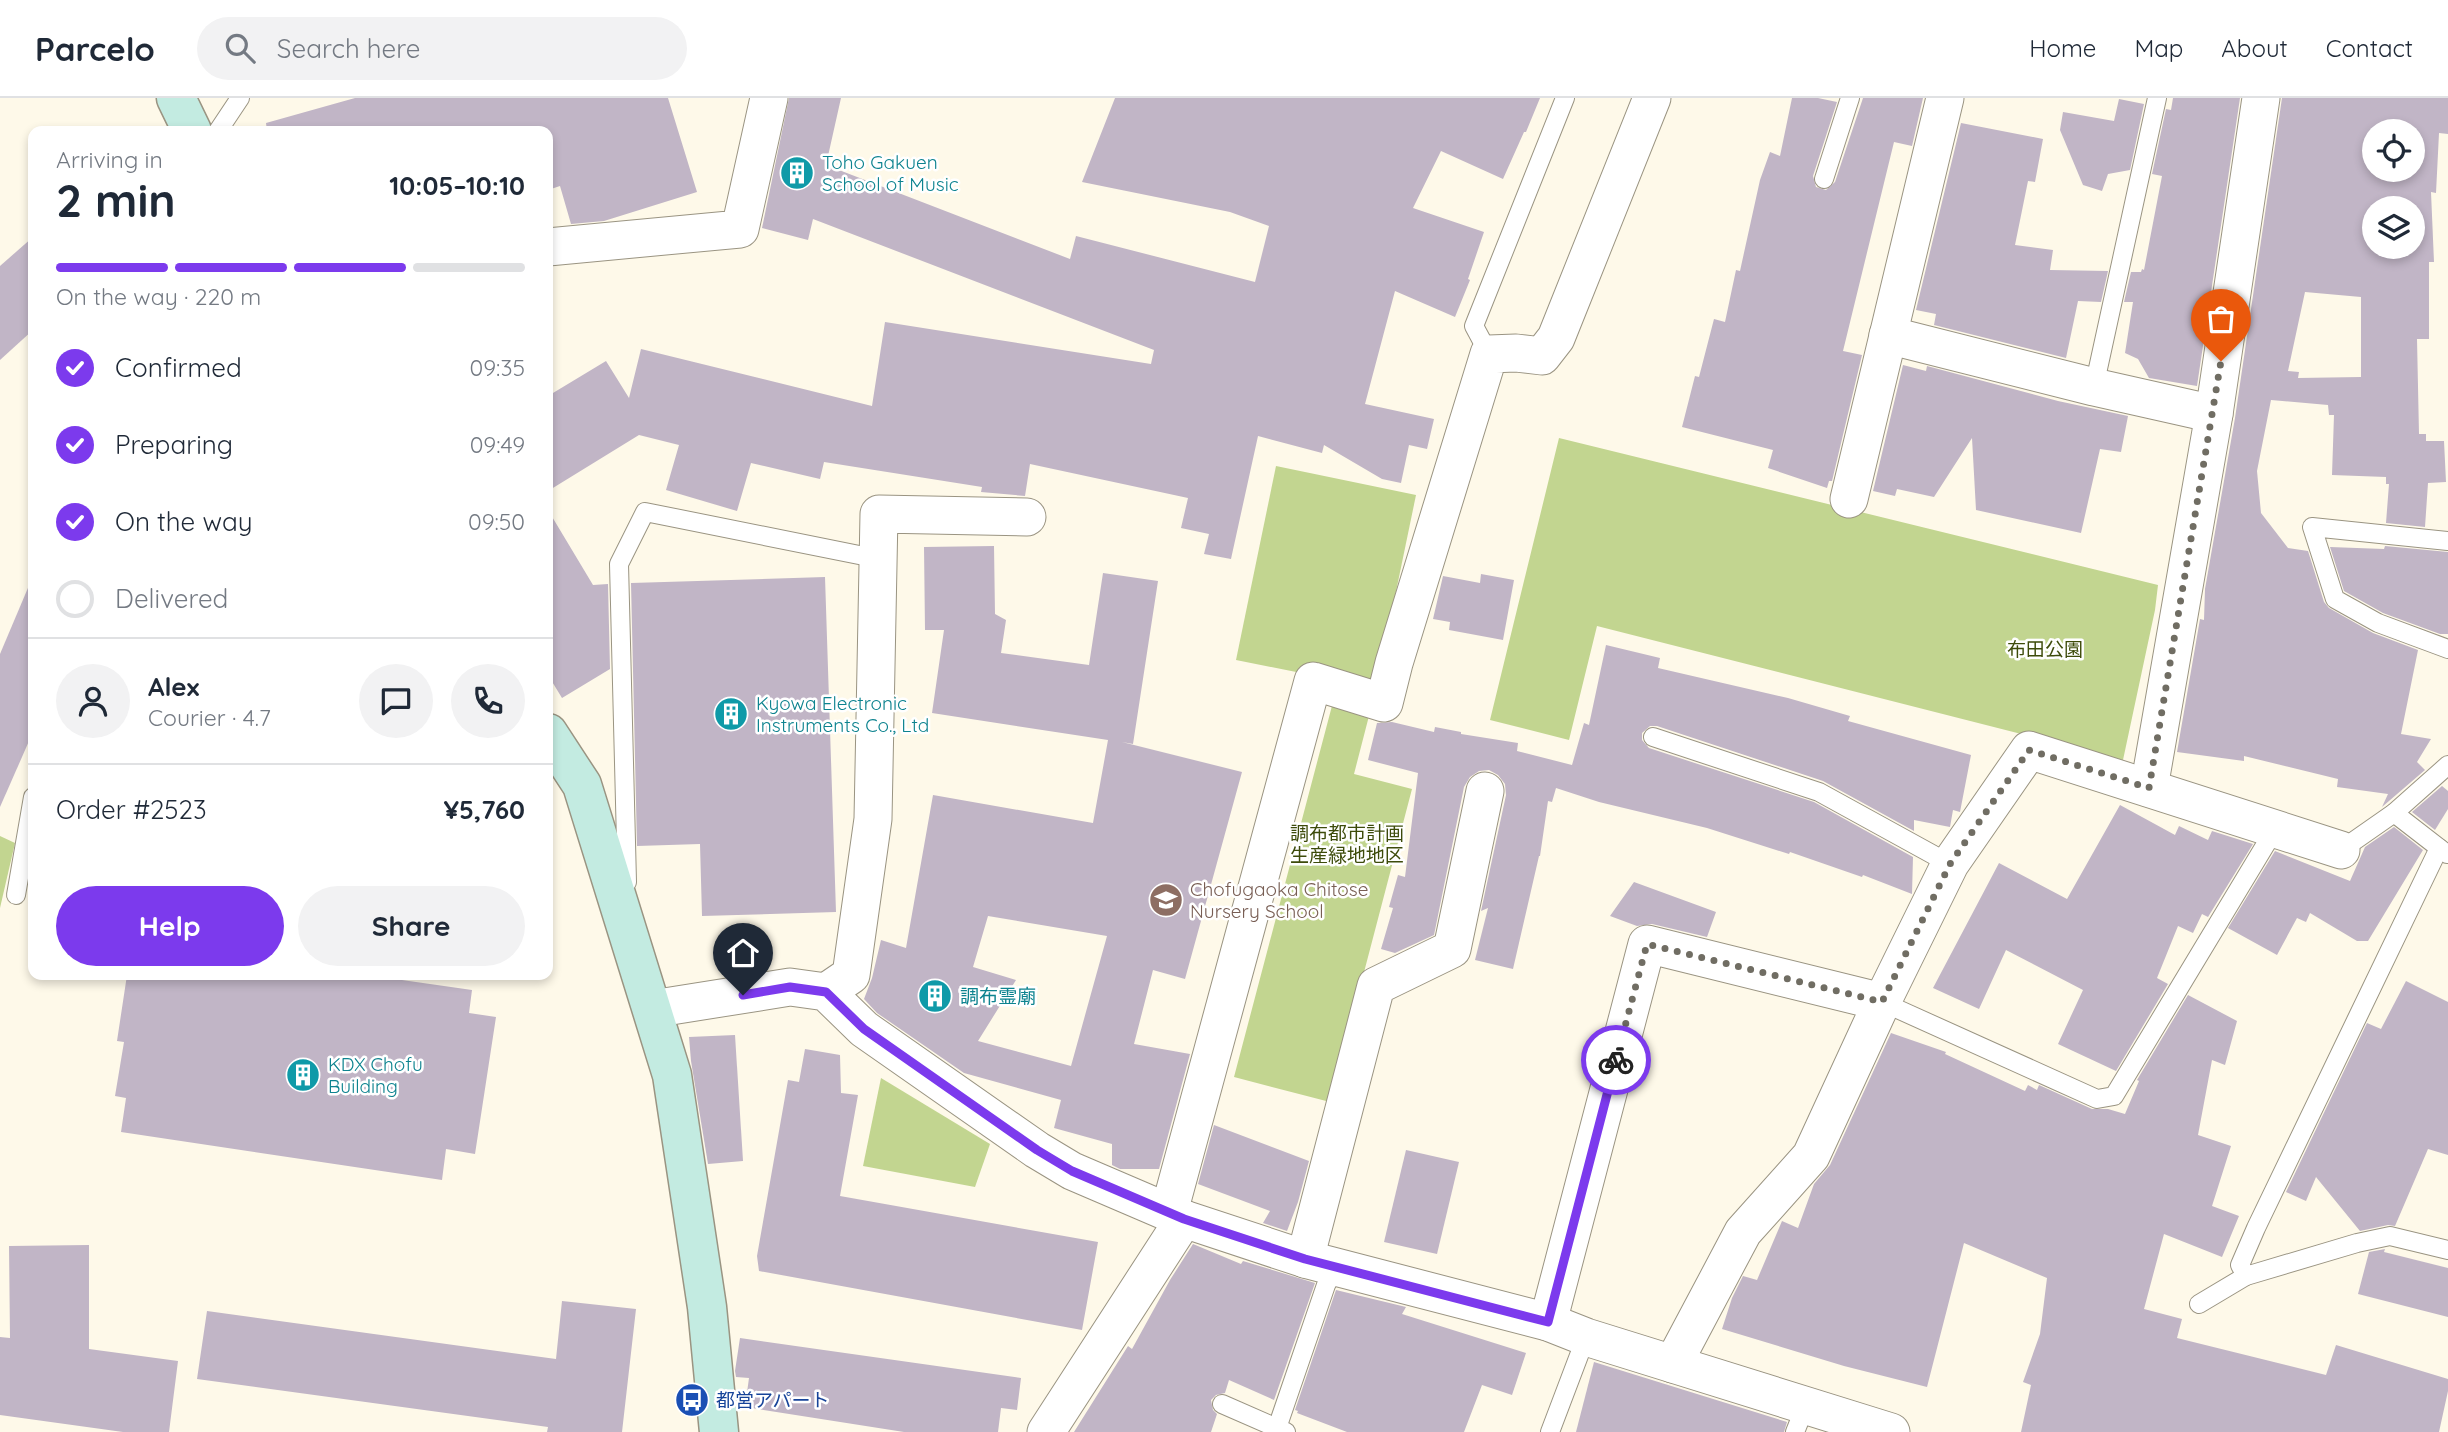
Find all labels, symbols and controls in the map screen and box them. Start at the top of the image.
search box [197,17,687,80]
text: Parcelo [35,28,155,69]
icon: search [221,29,259,67]
text: Search here [277,32,420,65]
text: Home [2029,33,2096,63]
text: Map [2134,33,2183,63]
text: About [2221,33,2288,63]
text: Contact [2326,33,2413,63]
map controls [2362,119,2425,259]
button: locate [2362,119,2425,182]
text: Arriving in [56,145,163,174]
place label: Toho Gakuen School of Music [822,150,959,196]
building icon: Toho Gakuen School of Music [778,154,816,192]
text: 10:05–10:10 [389,169,525,202]
text: 2 min [56,171,176,229]
button: layers [2362,196,2425,259]
text: On the way · 220 m [56,282,261,311]
pin [2191,289,2251,361]
icon: bag [2202,300,2240,338]
icon: check [56,349,94,387]
text: Confirmed [115,351,242,384]
text: 09:35 [470,353,525,382]
icon: check [56,426,94,464]
text: Preparing [115,428,233,461]
text: 09:49 [470,430,525,459]
icon: check [56,503,94,541]
text: On the way [115,505,253,538]
text: 09:50 [468,507,525,536]
text: Delivered [115,582,228,615]
park label: 布田公園 [2007,637,2083,661]
button: person [56,664,130,738]
button: chat [359,664,433,738]
button: phone [451,664,525,738]
text: Alex [148,670,199,703]
place label: Kyowa Electronic Instruments Co., Ltd [756,691,929,737]
building icon: Kyowa Electronic Instruments Co., Ltd [712,695,750,733]
text: Courier · 4.7 [148,703,271,732]
text: Order #2523 [56,793,207,826]
text: ¥5,760 [444,793,525,826]
park label: 調布都市計画 生産緑地地区 [1290,821,1404,867]
place label: Chofugaoka Chitose Nursery School [1190,877,1368,923]
school or university icon: Chofugaoka Chitose Nursery School [1147,881,1185,919]
button: Help [56,886,284,966]
button: Share [298,886,525,966]
pin [713,923,773,995]
icon: home [724,934,762,972]
building icon: 調布霊廟 [916,977,954,1015]
place label: 調布霊廟 [960,984,1036,1008]
courier [1581,1025,1651,1095]
icon: bike [1597,1041,1635,1079]
place label: KDX Chofu Building [328,1052,423,1098]
building icon: KDX Chofu Building [284,1056,322,1094]
bus stop icon: 都営アパート [673,1381,711,1419]
place label: 都営アパート [716,1388,830,1412]

